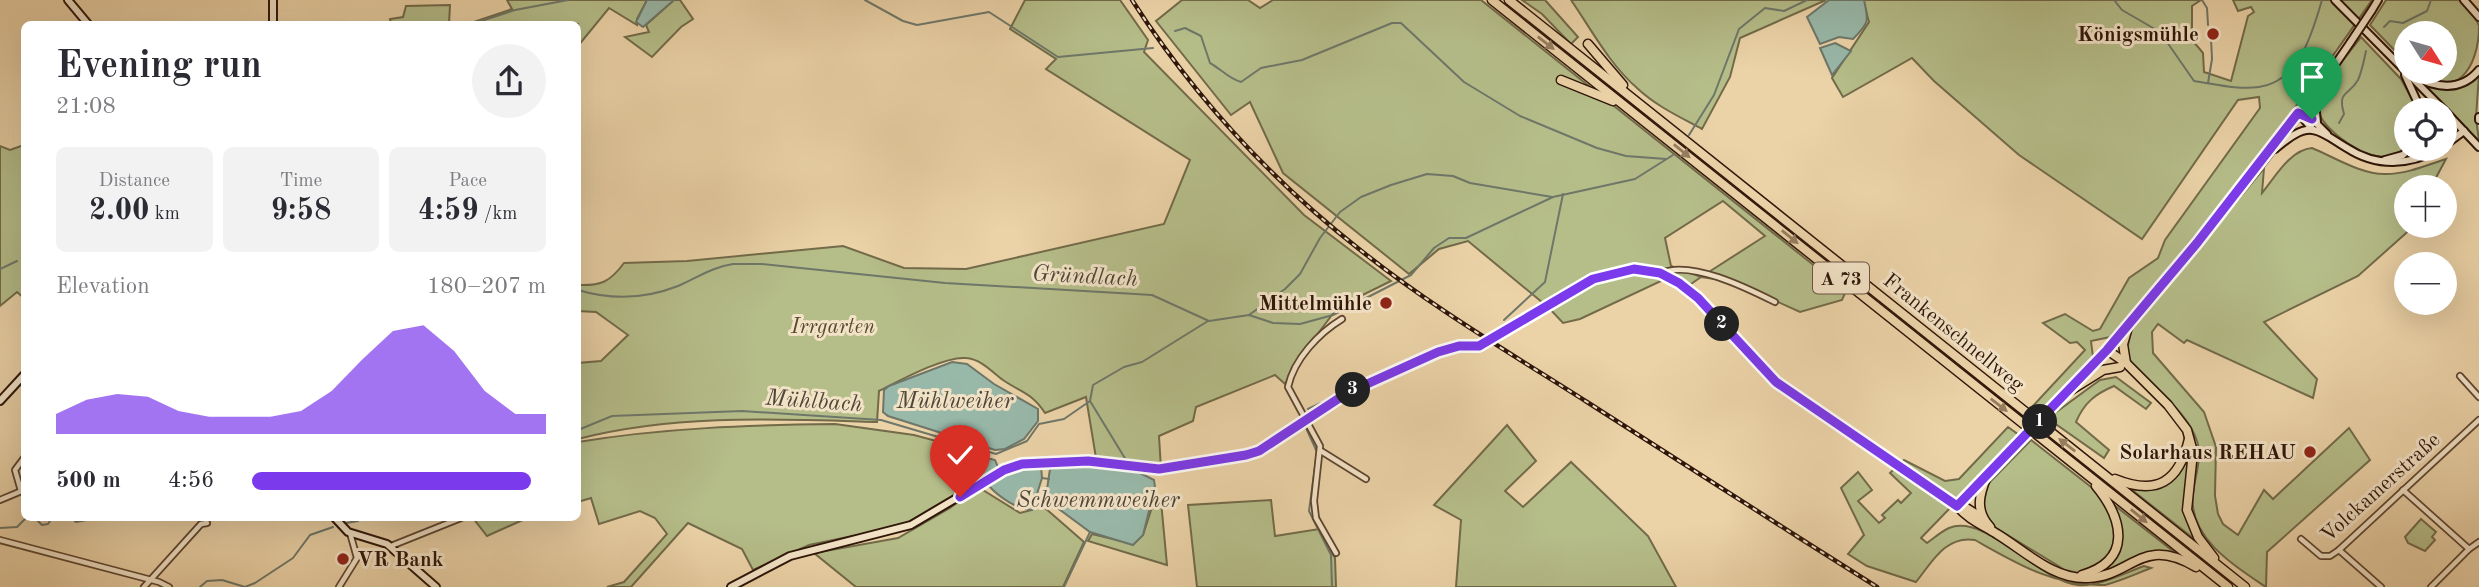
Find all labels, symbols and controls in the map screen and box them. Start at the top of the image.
north arrow [2394,21,2457,84]
map controls [2394,21,2457,315]
place label: Königsmühle [2077,25,2199,46]
marker: Königsmühle [2205,26,2221,42]
one-way arrow [1536,35,1554,50]
button: share [472,44,546,118]
pin [2282,47,2342,119]
text: Evening run [56,48,262,86]
icon: arrive [2293,58,2331,96]
text: 21:08 [56,95,116,118]
button: locate [2394,98,2457,161]
one-way arrow [1672,143,1690,158]
text: Distance [99,172,170,191]
text: Time [280,172,322,191]
text: Pace [448,172,487,191]
button: + [2394,175,2457,238]
text: 2.00 [89,196,149,226]
text: 9:58 [271,196,331,226]
text: 4:59 [418,196,479,226]
text: km [149,205,180,224]
text: /km [479,205,517,224]
one-way arrow [1780,230,1798,245]
button: − [2394,252,2457,315]
water label: Gründlach [1031,262,1139,291]
road number: A 73 [1813,262,1869,294]
street label: Frankenschnellweg [1879,270,2028,397]
text: Elevation [56,275,150,298]
text: 180–207 m [427,275,546,298]
place label: Mittelmühle [1259,294,1372,315]
marker: Mittelmühle [1378,295,1394,311]
pin: 2 [1704,306,1740,342]
text: 2 [1716,314,1727,333]
park label: Irrgarten [790,317,875,338]
pin: 3 [1336,372,1370,408]
text: 3 [1347,380,1358,399]
water label: Mühlbach [764,387,863,416]
water label: Mühlweiher [896,390,1015,413]
one-way arrow [1990,397,2008,411]
pin: 1 [2022,404,2058,440]
text: 1 [2034,412,2045,431]
pin [930,425,990,497]
street label: Volckamerstraße [2318,430,2444,547]
icon: check [941,436,979,474]
one-way arrow [2059,438,2076,453]
place label: Solarhaus REHAU [2119,443,2296,464]
marker: Solarhaus REHAU [2302,444,2318,460]
text: 500 m [56,469,121,492]
text: 4:56 [168,469,214,492]
water label: Schwemmweiher [1016,489,1181,512]
one-way arrow [2130,508,2147,523]
place label: VR Bank [357,550,444,571]
marker: VR Bank [335,551,351,567]

